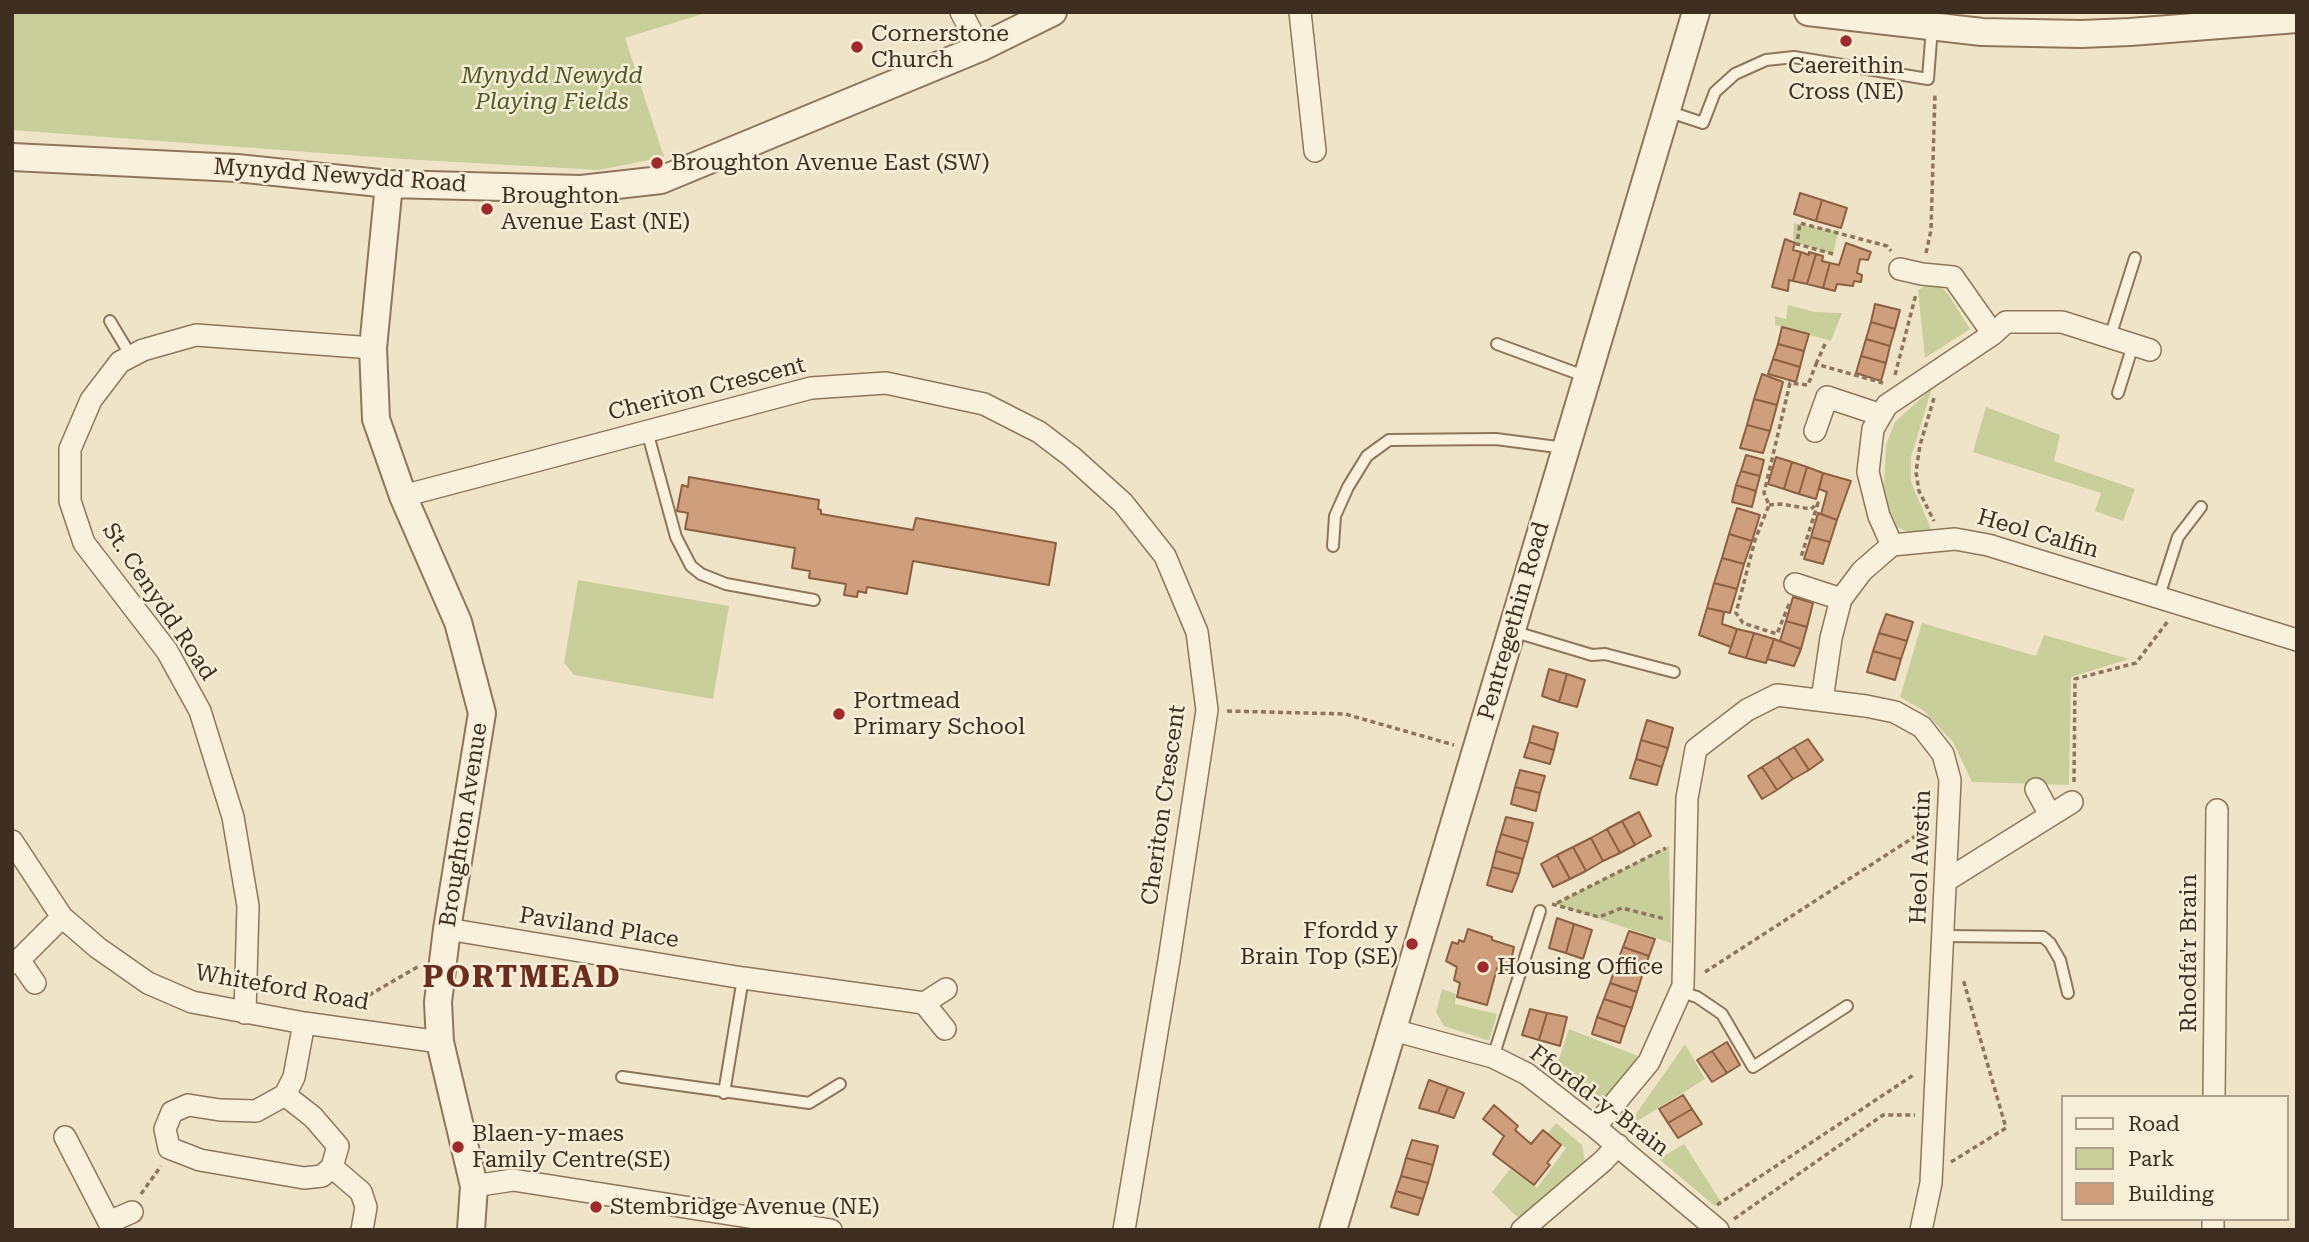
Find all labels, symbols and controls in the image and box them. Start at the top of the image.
place label: Cornerstone Church [871,20,1009,74]
marker: Caereithin Cross (NE) [1838,33,1854,49]
marker: Cornerstone Church [849,39,865,55]
place label: Caereithin Cross (NE) [1788,52,1904,106]
park label: Mynydd Newydd Playing Fields [461,62,643,116]
place label: Broughton Avenue East (SW) [671,149,989,177]
street label: Mynydd Newydd Road [213,153,467,199]
marker: Broughton Avenue East (SW) [649,155,665,171]
place label: Broughton Avenue East (NE) [501,182,690,236]
marker: Broughton Avenue East (NE) [479,201,495,217]
street label: Cheriton Crescent [606,351,808,427]
street label: Heol Calfin [1974,503,2102,565]
street label: St. Cenydd Road [96,518,222,686]
street label: Pentregethin Road [1472,519,1556,723]
place label: Portmead Primary School [853,687,1025,741]
street label: Cheriton Crescent [1136,703,1192,907]
marker: Portmead Primary School [831,706,847,722]
street label: Broughton Avenue [434,721,494,929]
street label: Heol Awstin [1905,789,1937,925]
street label: Rhodfa'r Brain [2175,874,2203,1032]
street label: Paviland Place [517,902,681,954]
place label: Ffordd y Brain Top (SE) [1240,917,1398,971]
marker: Ffordd y Brain Top (SE) [1404,936,1420,952]
place label: Housing Office [1497,953,1663,981]
street label: Whiteford Road [193,959,371,1017]
marker: Housing Office [1475,959,1491,975]
district label: PORTMEAD [423,960,621,996]
street label: Ffordd-y-Brain [1524,1040,1674,1162]
legend [2060,1095,2288,1221]
text: Road [2128,1112,2180,1136]
place label: Blaen-y-maes Family Centre(SE) [472,1120,671,1174]
marker: Blaen-y-maes Family Centre(SE) [450,1139,466,1155]
text: Park [2128,1147,2174,1171]
text: Building [2128,1182,2214,1206]
place label: Stembridge Avenue (NE) [610,1193,880,1221]
marker: Stembridge Avenue (NE) [588,1199,604,1215]

